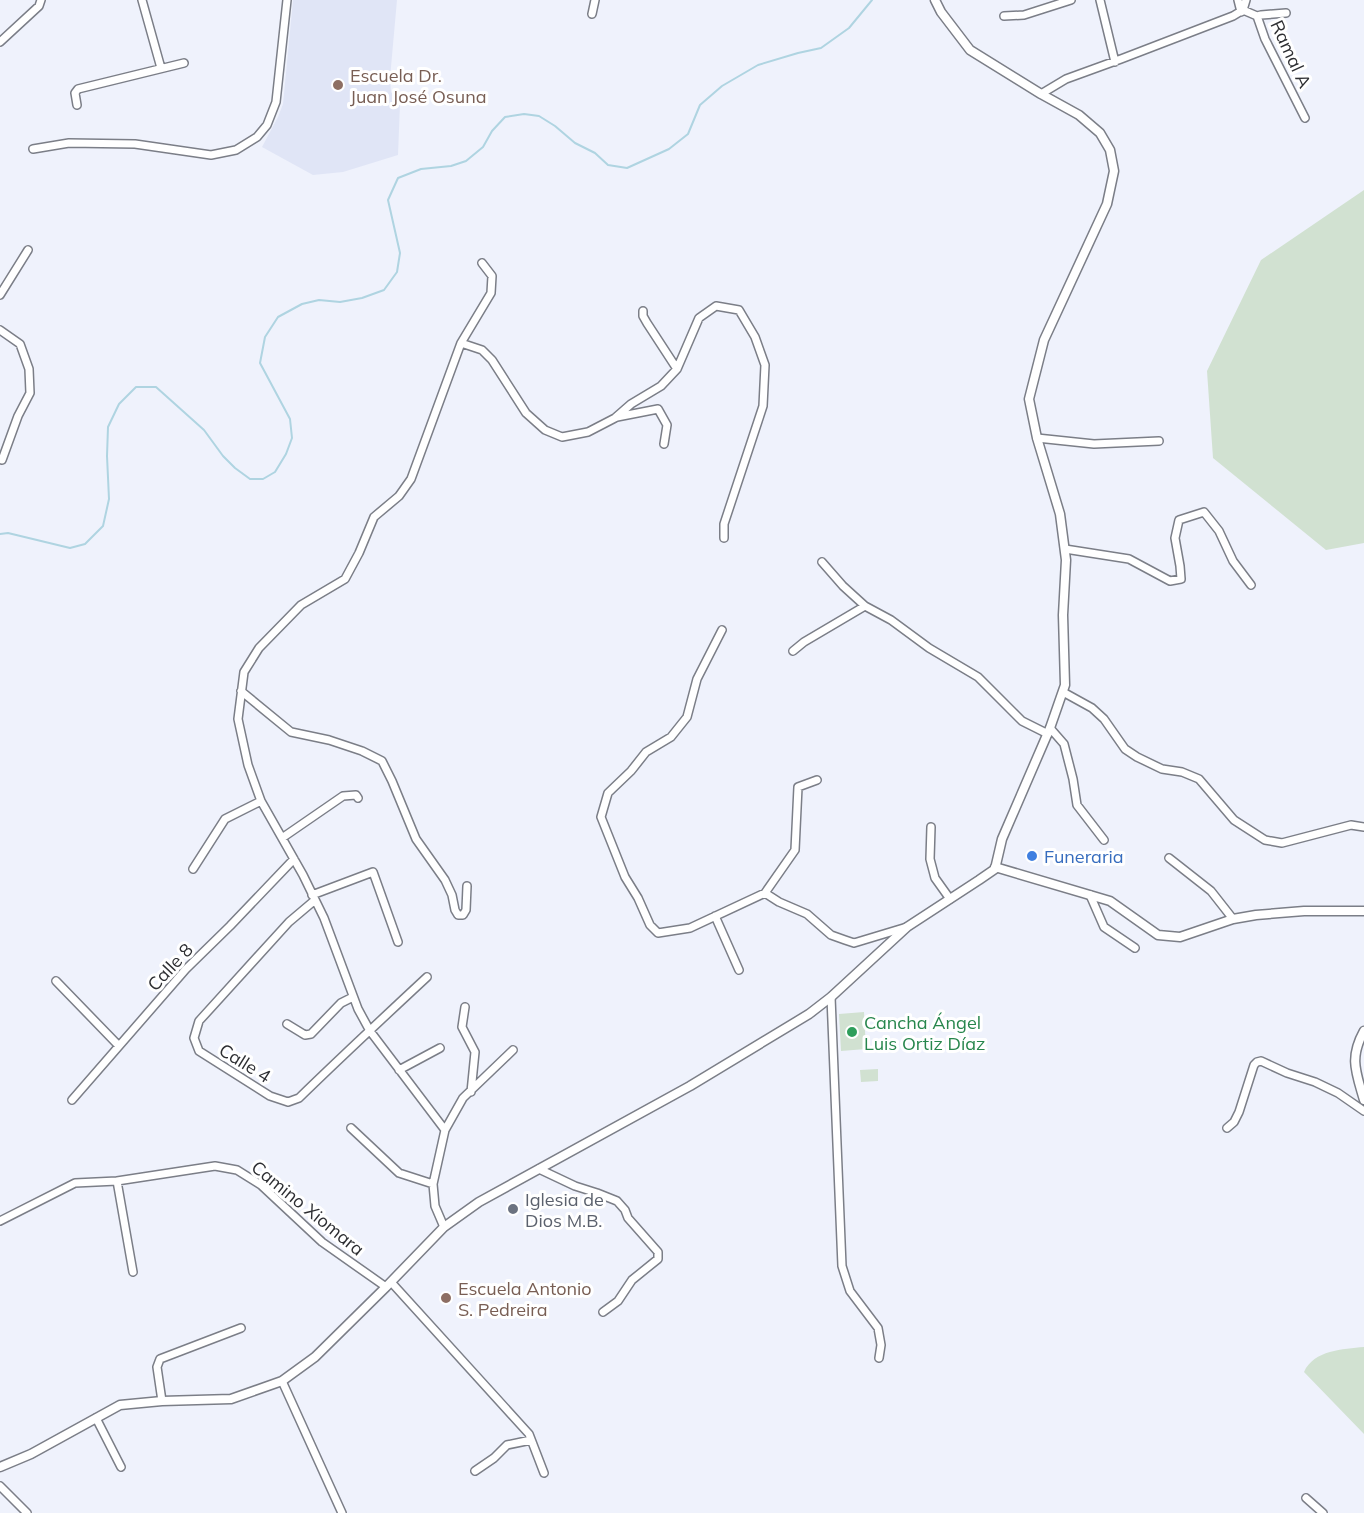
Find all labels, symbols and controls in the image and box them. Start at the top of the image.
street label: Ramal A [1265,16,1317,92]
place label: Escuela Dr. Juan José Osuna [350,64,487,108]
marker: Escuela Dr. Juan José Osuna [331,78,345,92]
place label: Funeraria [1044,845,1124,868]
marker: Funeraria [1025,849,1039,863]
street label: Calle 8 [142,938,198,996]
place label: Cancha Ángel Luis Ortiz Díaz [864,1011,985,1055]
marker: Cancha Ángel Luis Ortiz Díaz [845,1025,859,1039]
street label: Calle 4 [215,1038,275,1088]
street label: Camino Xiomara [247,1155,369,1261]
place label: Iglesia de Dios M.B. [525,1188,604,1232]
marker: Iglesia de Dios M.B. [506,1202,520,1216]
place label: Escuela Antonio S. Pedreira [458,1277,592,1321]
marker: Escuela Antonio S. Pedreira [439,1291,453,1305]

